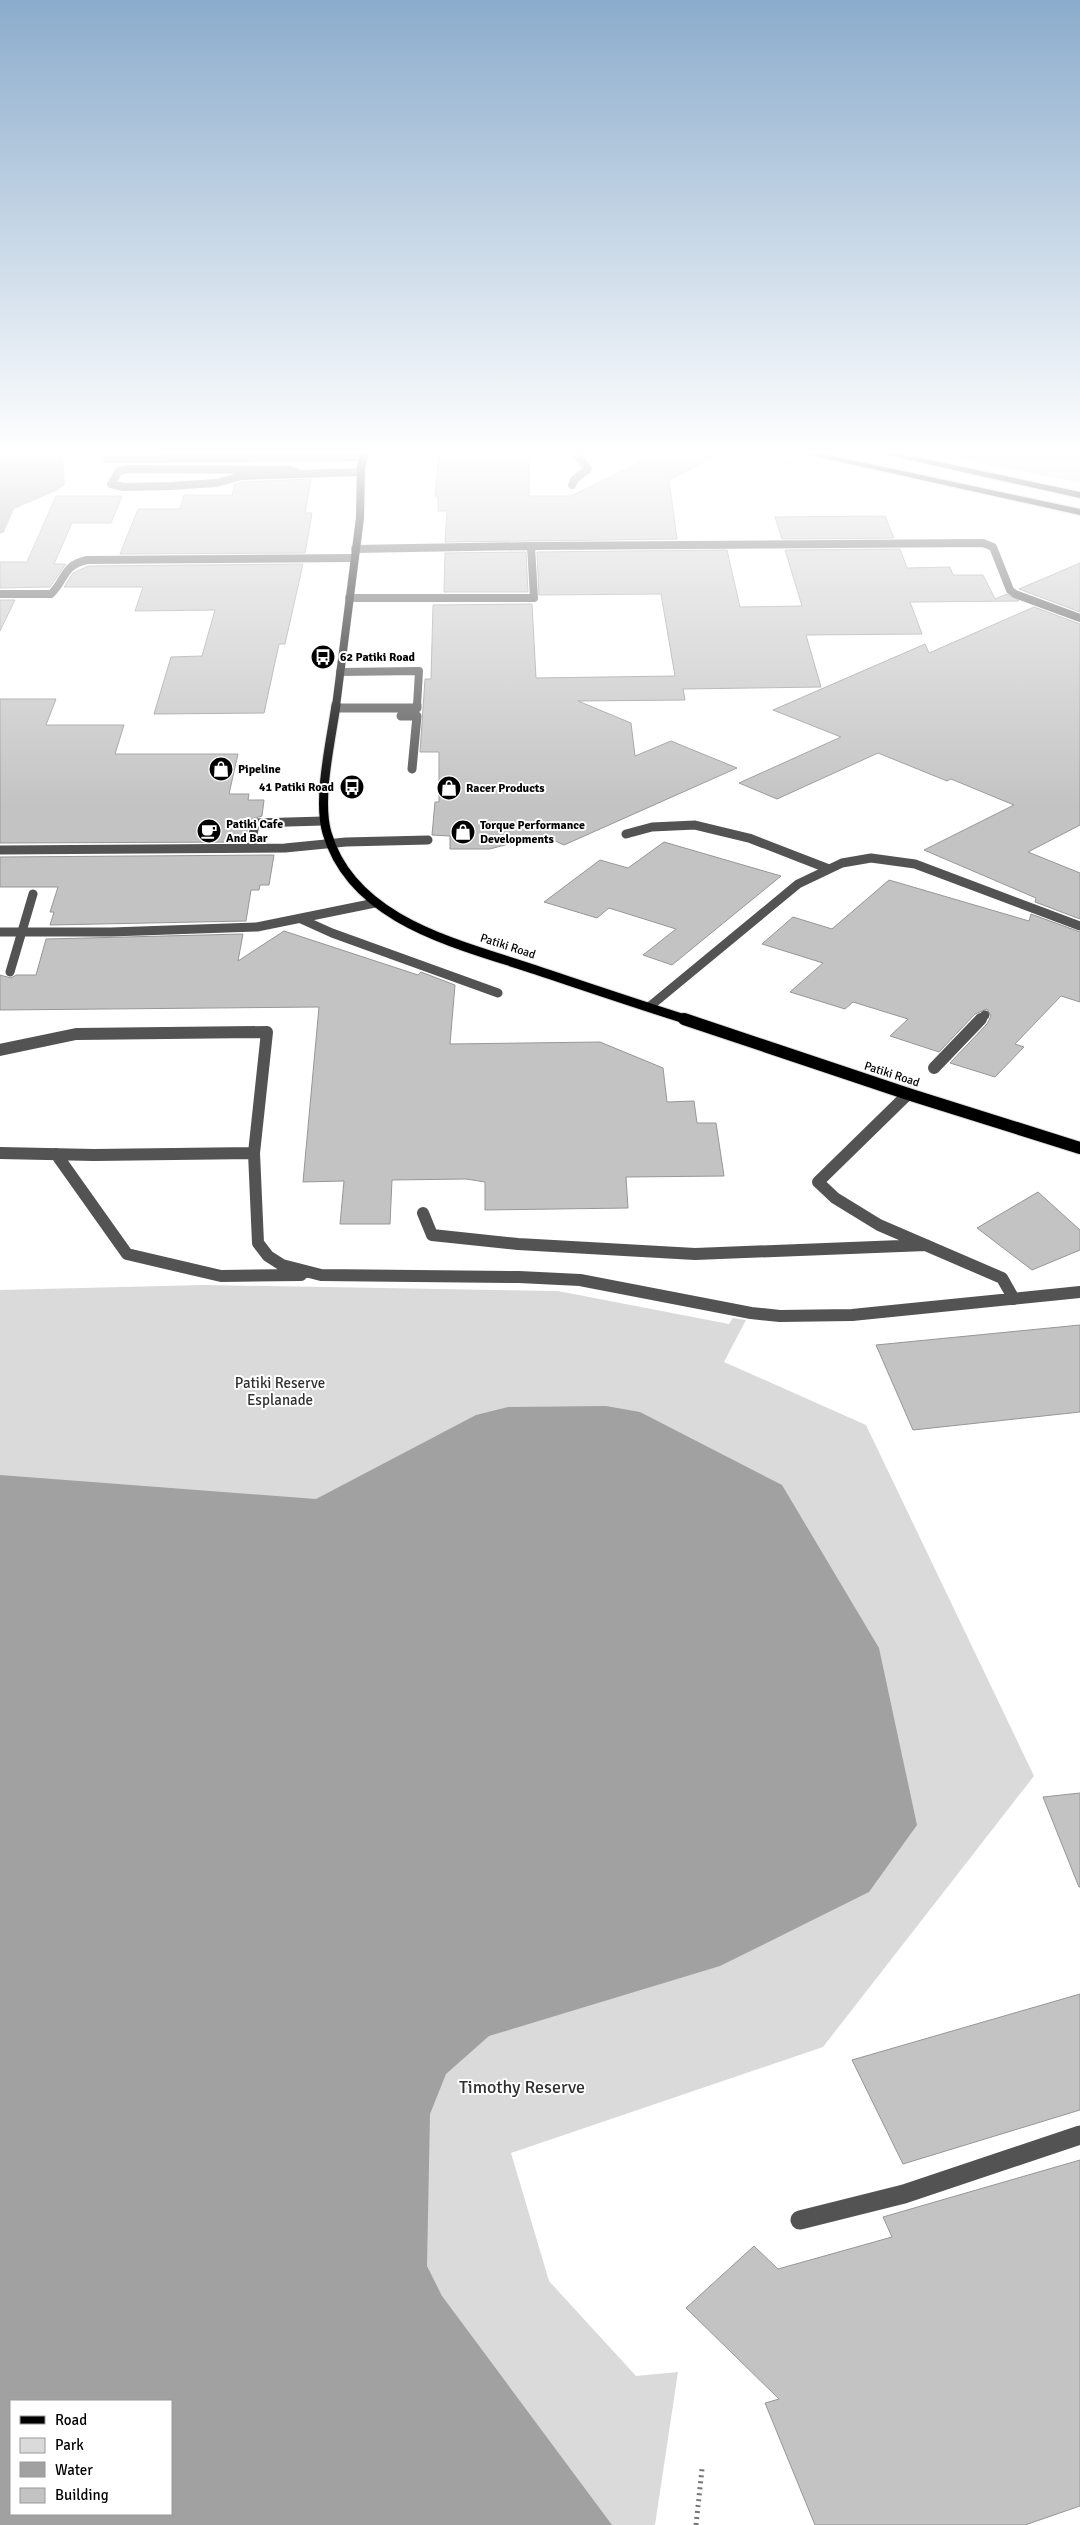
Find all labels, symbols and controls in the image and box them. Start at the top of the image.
bus stop icon: 62 Patiki Road [310,644,336,670]
place label: 62 Patiki Road [340,650,416,665]
shop icon: Pipeline [208,756,234,782]
place label: Pipeline [238,762,281,777]
bus stop icon: 41 Patiki Road [339,774,365,800]
shop icon: Racer Products [436,775,462,801]
place label: 41 Patiki Road [259,780,335,795]
place label: Racer Products [466,781,545,796]
place label: Patiki Cafe And Bar [226,817,283,846]
cafe icon: Patiki Cafe And Bar [196,818,222,844]
place label: Torque Performance Developments [480,818,585,847]
shop icon: Torque Performance Developments [450,819,476,845]
street label: Patiki Road [478,930,538,963]
street label: Patiki Road [862,1058,922,1091]
park label: Patiki Reserve Esplanade [235,1374,325,1409]
park label: Timothy Reserve [459,2076,585,2098]
legend [10,2400,172,2515]
text: Road [55,2411,87,2429]
text: Park [55,2436,84,2454]
text: Water [55,2461,93,2479]
text: Building [55,2486,109,2504]

